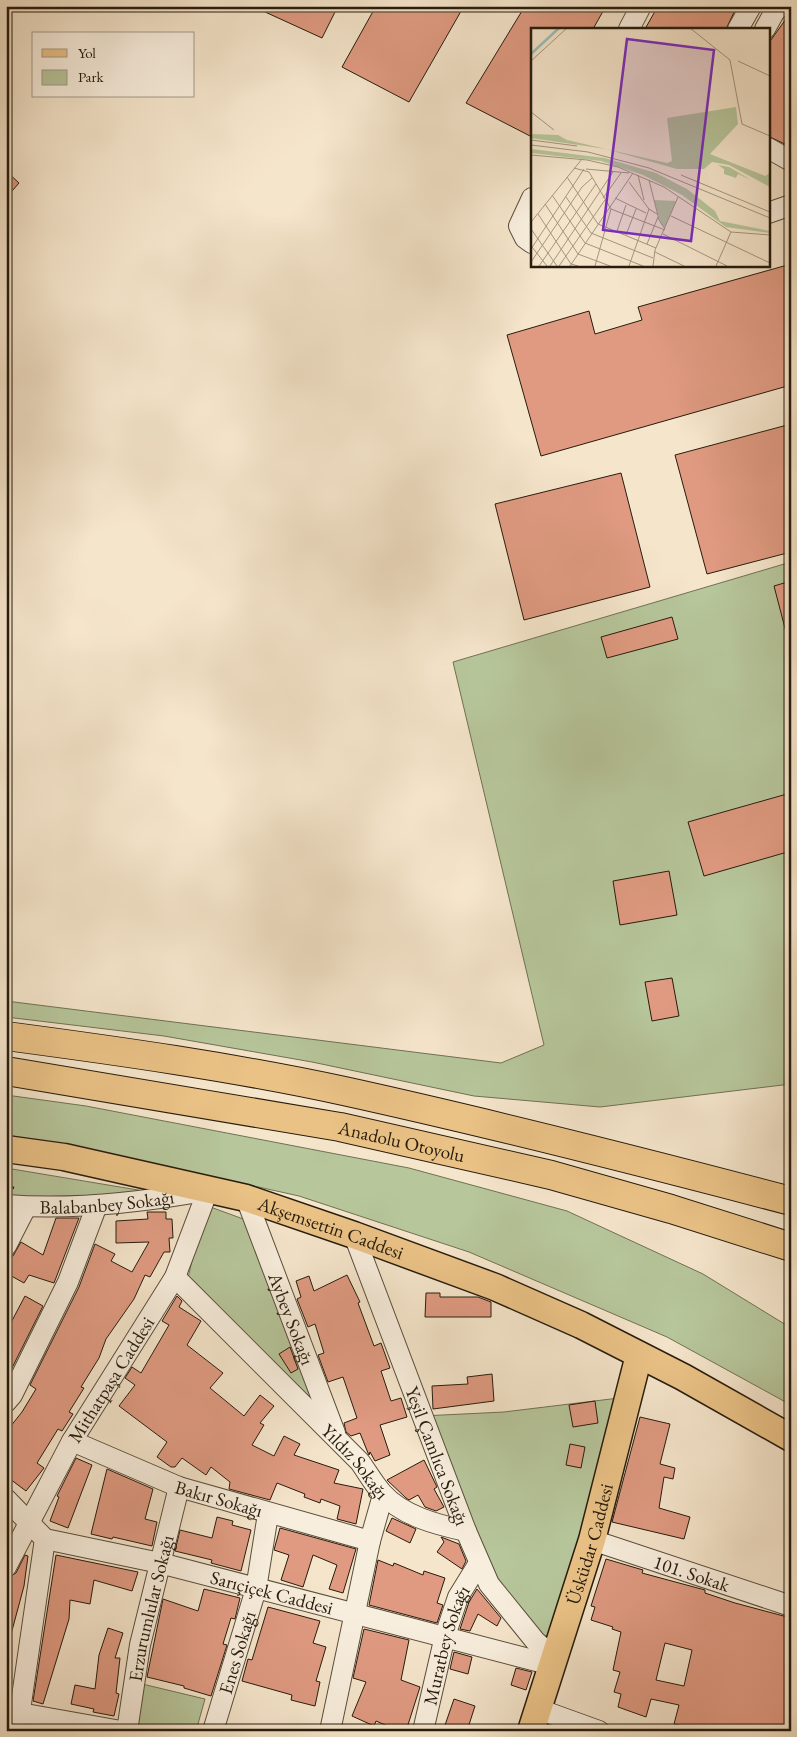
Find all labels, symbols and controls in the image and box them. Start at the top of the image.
inset map [531,28,770,266]
legend [32,32,195,98]
text: Yol [78,43,96,62]
text: Park [78,67,105,86]
street label: Anadolu Otoyolu [335,1114,467,1168]
street label: Balabanbey Sokağı [40,1184,176,1219]
street label: Akşemsettin Caddesi [254,1190,408,1265]
street label: Aybey Sokağı [262,1268,321,1369]
street label: Mithatpaşa Caddesi [62,1311,160,1447]
street label: Yeşil Çamlıca Sokağı [400,1383,475,1529]
street label: Yıldız Sokağı [316,1418,394,1505]
street label: Bakır Sokağı [172,1474,266,1523]
street label: Üsküdar Caddesi [560,1480,618,1608]
street label: Erzurumlular Sokağı [122,1532,179,1683]
street label: 101. Sokak [650,1549,734,1598]
street label: Sarıçiçek Caddesi [208,1564,336,1620]
street label: Muratbey Sokağı [417,1580,475,1707]
street label: Enes Sokağı [212,1608,261,1697]

